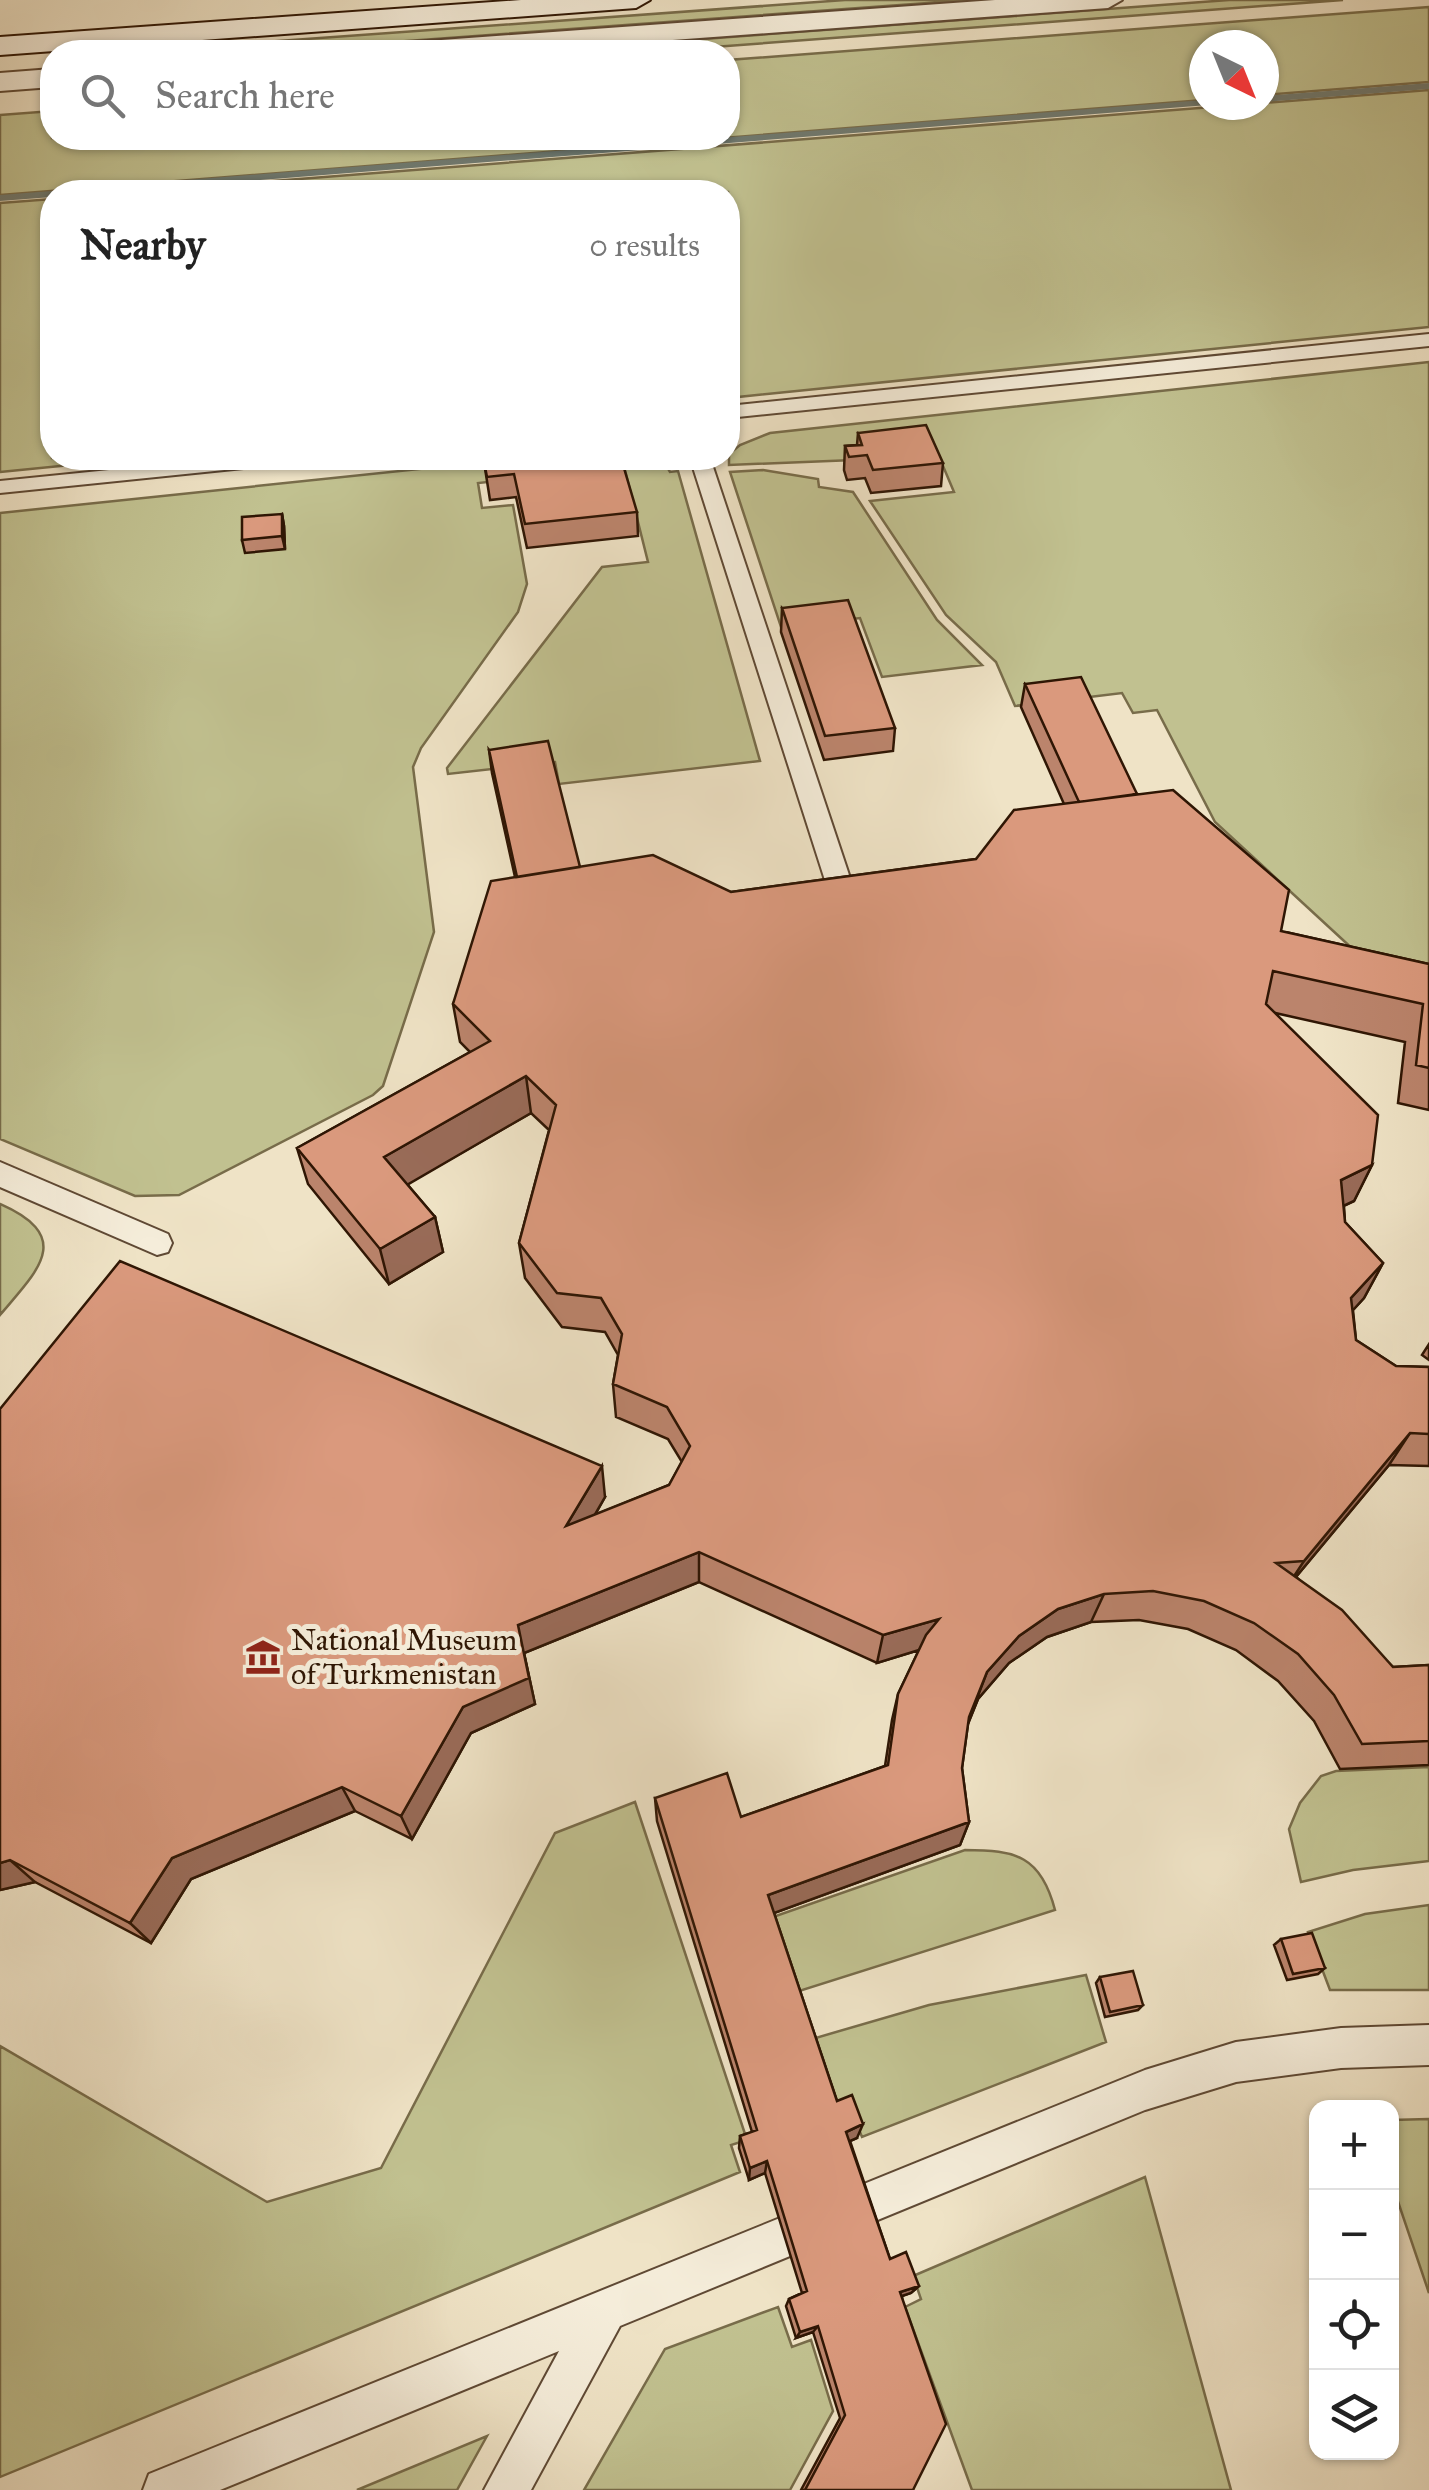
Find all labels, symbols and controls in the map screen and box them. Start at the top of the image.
north arrow [1189,30,1279,120]
search box [40,40,740,150]
icon: search [75,68,130,123]
text: Search here [155,72,335,118]
text: Nearby [80,219,205,271]
text: 0 results [589,226,700,265]
place label: National Museum of Turkmenistan [291,1622,517,1692]
museum icon: National Museum of Turkmenistan [244,1638,282,1676]
map controls [1309,2100,1399,2460]
button: + [1309,2100,1399,2190]
button: − [1309,2190,1399,2280]
button: locate [1309,2280,1399,2370]
button: layers [1309,2370,1399,2460]

